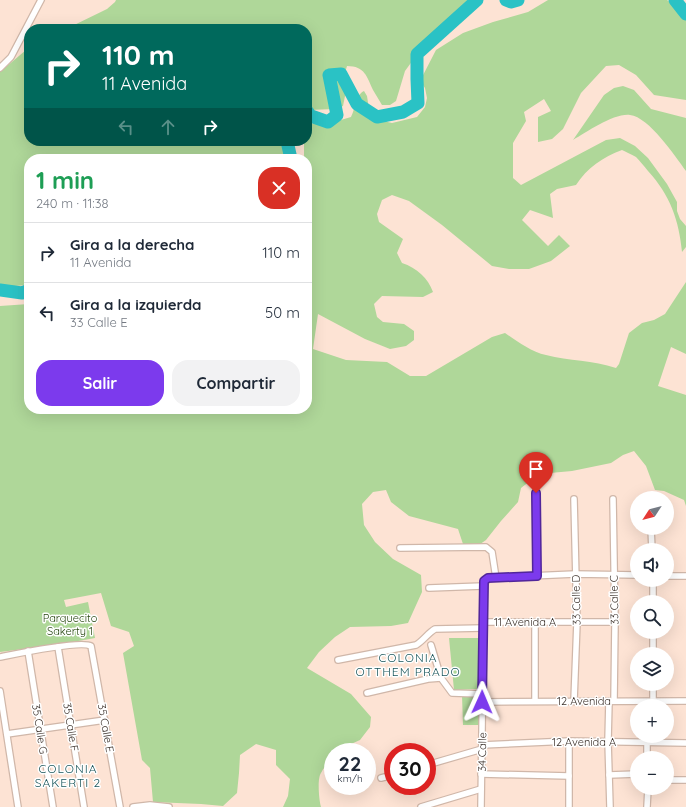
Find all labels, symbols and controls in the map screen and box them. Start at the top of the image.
text: 110 m [102,37,175,72]
icon: right [36,40,88,92]
text: 11 Avenida [102,72,187,95]
icon: left [115,116,137,138]
icon: ahead [157,116,179,138]
icon: right [199,116,221,138]
text: 1 min [36,165,94,195]
button: close [258,167,300,209]
text: 240 m · 11:38 [36,195,109,211]
text: Gira a la derecha [70,235,195,254]
icon: right [36,242,58,264]
text: 110 m [262,243,300,262]
text: 11 Avenida [70,254,131,270]
text: Gira a la izquierda [70,295,202,314]
icon: left [36,302,58,324]
text: 50 m [265,303,300,322]
text: 33 Calle E [70,314,128,330]
button: Salir [36,360,164,406]
button: Compartir [172,360,300,406]
pin [519,452,553,493]
icon: arrive [525,458,547,480]
north arrow [630,491,674,535]
map controls [630,491,674,795]
button: sound [630,543,674,587]
street label: 33 Calle D [569,575,583,625]
street label: 33 Calle C [607,575,621,625]
button: search [630,595,674,639]
park label: Parquecito Sakerty 1 [43,611,98,638]
street label: 11 Avenida A [494,615,556,629]
button: layers [630,647,674,691]
district label: COLONIA OTTHEM PRADO [355,650,461,679]
position arrow [461,681,503,723]
street label: 12 Avenida [557,694,611,708]
button: + [630,699,674,743]
street label: 35 Calle F [60,702,82,752]
street label: 35 Calle G [29,703,51,755]
street label: 35 Calle E [95,703,117,753]
street label: 34 Calle [475,732,489,772]
street label: 12 Avenida A [552,735,616,749]
speed limit sign: 30 [384,743,436,795]
text: 22 [339,751,361,776]
button: − [630,751,674,795]
district label: COLONIA SAKERTI 2 [35,761,101,790]
text: km/h [337,772,363,785]

